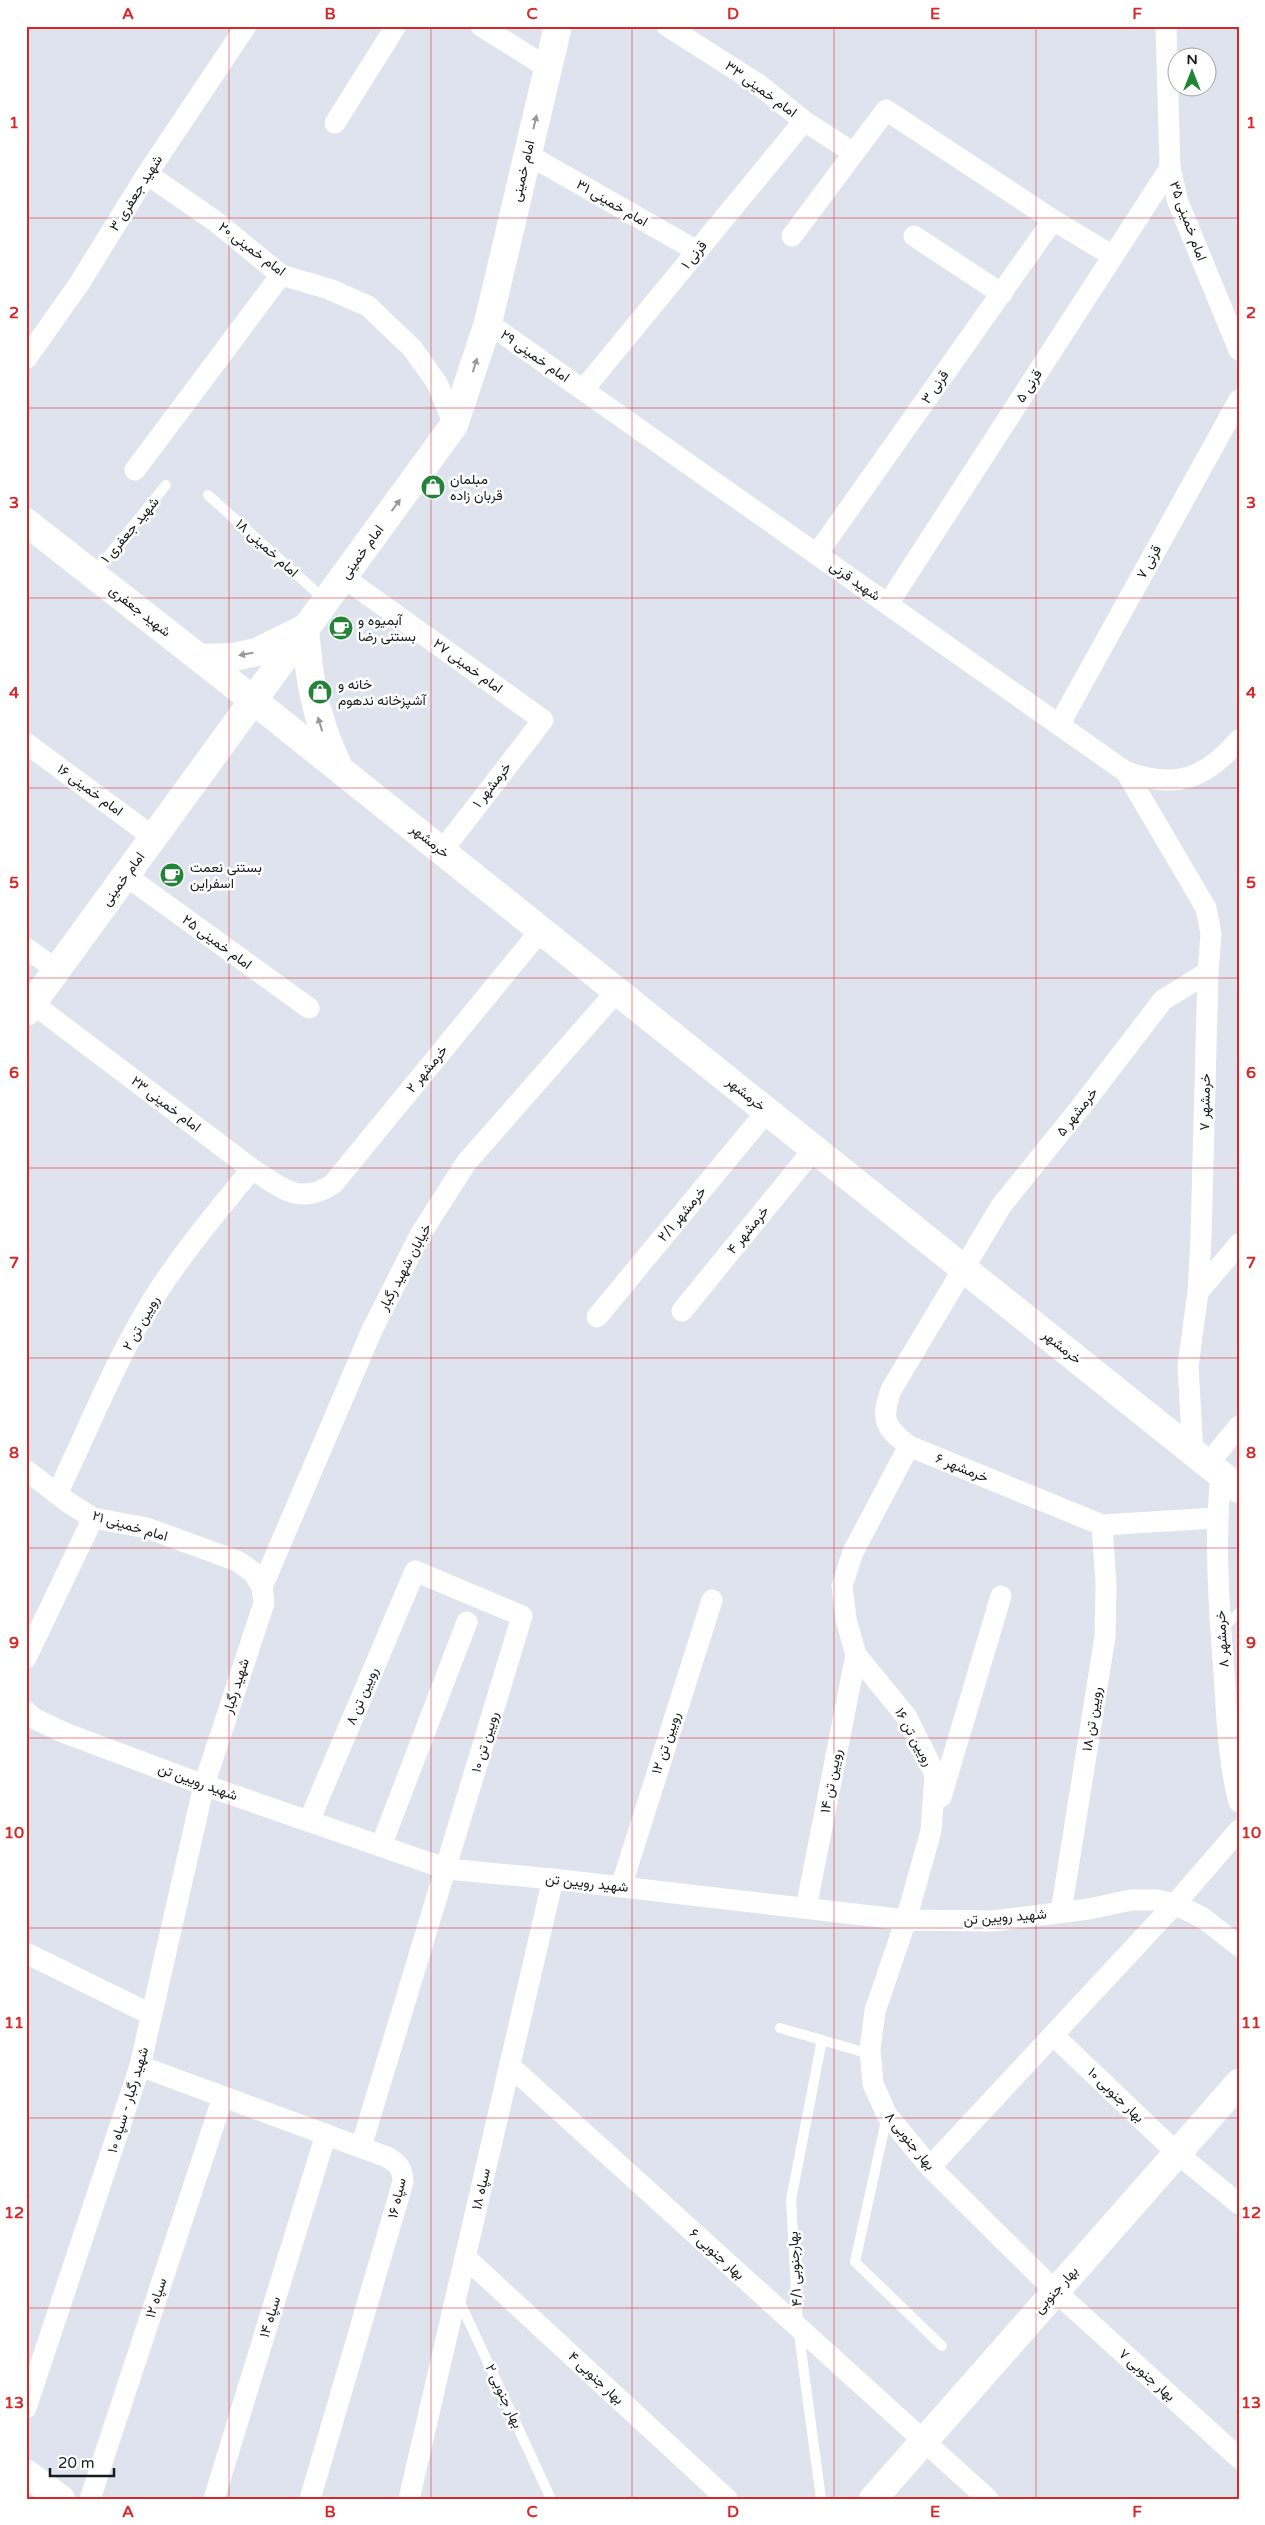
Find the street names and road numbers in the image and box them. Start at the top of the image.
street label: امام خمینی ۳۳ [722,57,800,121]
street label: امام خمینی [508,139,538,203]
street label: شهید جعفری ۳ [106,152,166,234]
street label: امام خمینی ۳۱ [573,176,651,230]
street label: امام خمینی ۳۵ [1166,179,1210,263]
street label: امام خمینی ۲۰ [215,218,289,280]
street label: قرنی ۱ [677,237,711,273]
street label: امام خمینی ۲۹ [497,326,573,386]
street label: قرنی ۵ [1012,366,1046,406]
street label: قرنی ۳ [917,367,953,407]
street label: شهید جعفری ۱ [97,493,163,567]
street label: امام خمینی ۱۸ [232,515,302,581]
street label: امام خمینی [337,522,387,582]
street label: قرنی ۷ [1133,542,1165,582]
street label: شهید قرنی [826,557,884,605]
street label: شهید جعفری [106,582,174,640]
street label: امام خمینی ۲۷ [430,635,506,697]
street label: خرمشهر ۱ [469,759,515,811]
street label: امام خمینی ۱۶ [54,760,126,820]
street label: خرمشهر [406,819,453,862]
street label: امام خمینی [98,849,148,909]
street label: امام خمینی ۲۵ [179,911,255,973]
street label: خرمشهر ۲ [403,1042,451,1096]
street label: امام خمینی ۲۳ [128,1072,204,1136]
street label: خرمشهر [722,1072,769,1115]
street label: خرمشهر ۷ [1196,1073,1214,1131]
street label: خرمشهر ۵ [1053,1084,1101,1140]
street label: خرمشهر ۲/۱ [654,1183,710,1245]
street label: خرمشهر ۴ [723,1203,773,1257]
street label: خیابان شهید رگبار [374,1221,435,1314]
street label: رویین تن ۲ [119,1292,163,1353]
street label: خرمشهر [1038,1325,1085,1368]
street label: خرمشهر ۶ [933,1450,991,1486]
street label: امام خمینی ۲۱ [90,1507,170,1545]
street label: خرمشهر ۸ [1212,1610,1232,1668]
street label: شهید رگبار [219,1656,253,1717]
street label: رویین تن ۸ [342,1664,382,1728]
street label: رویین تن ۱۸ [1078,1685,1106,1753]
street label: رویین تن ۱۶ [891,1705,937,1769]
street label: رویین تن ۱۰ [468,1709,502,1775]
street label: رویین تن ۱۲ [648,1710,684,1776]
street label: رویین تن ۱۴ [816,1747,846,1815]
street label: شهید رویین تن [156,1760,240,1804]
street label: شهید رویین تن [545,1870,629,1896]
street label: شهید رویین تن [963,1906,1047,1928]
street label: شهید رگبار - سپاه ۱۰ [104,2045,153,2155]
street label: بهار جنوبی ۱۰ [1084,2064,1148,2126]
street label: بهار جنوبی ۸ [881,2108,939,2174]
street label: سپاه ۱۸ [468,2167,495,2212]
street label: سپاه ۱۶ [384,2176,411,2220]
street label: بهار جنوبی ۶ [686,2225,748,2283]
street label: بهارجنوبی ۴/۱ [785,2231,805,2307]
street label: بهار جنوبی [1030,2263,1082,2317]
street label: سپاه ۱۲ [142,2276,171,2321]
street label: سپاه ۱۴ [256,2294,285,2340]
street label: بهار جنوبی ۷ [1115,2345,1179,2405]
street label: بهار جنوبی ۴ [565,2348,627,2408]
street label: بهار جنوبی ۲ [482,2361,526,2431]

